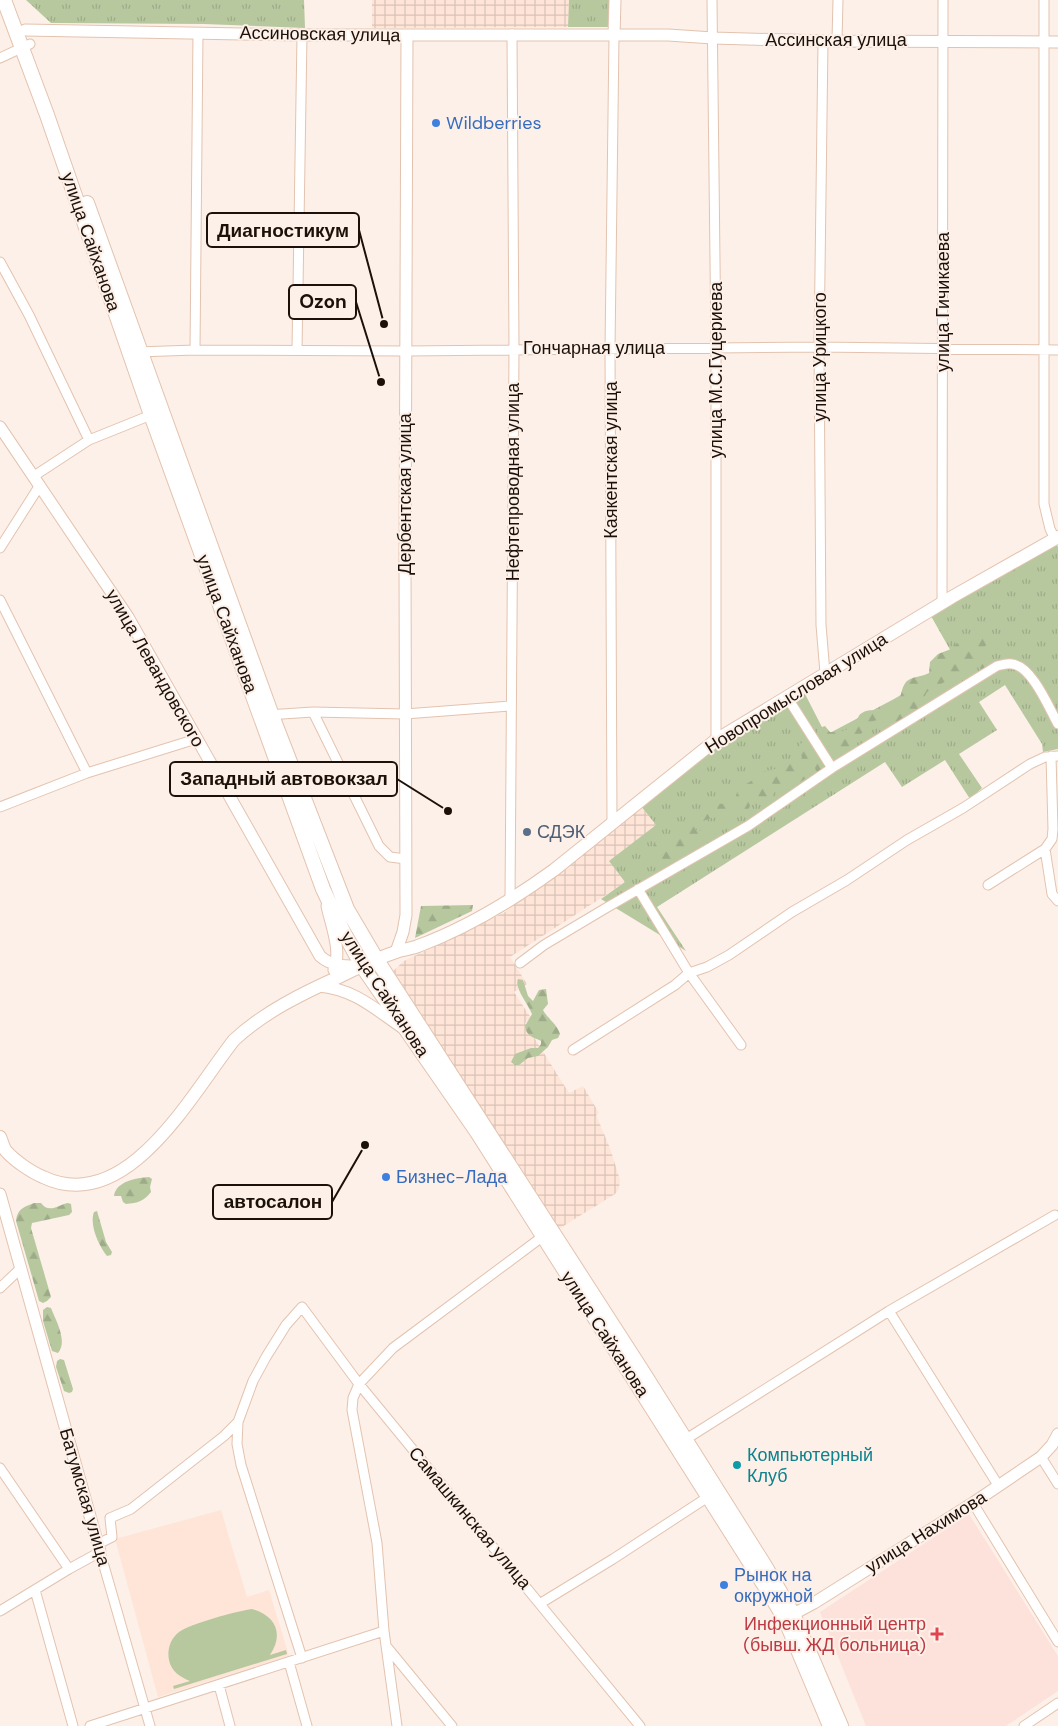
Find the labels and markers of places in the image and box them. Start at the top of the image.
place label: Wildberries [446,111,541,135]
marker: Wildberries [430,117,442,129]
callout: Диагностикум [207,213,359,247]
callout: Ozon [289,285,356,319]
callout: Западный автовокзал [170,762,397,796]
place label: СДЭК [537,820,586,844]
marker: СДЭК [521,826,533,838]
place label: Бизнес-Лада [396,1165,508,1189]
marker: Бизнес-Лада [380,1171,392,1183]
callout: автосалон [213,1185,332,1219]
place label: Компьютерный Клуб [747,1443,873,1488]
marker: Компьютерный Клуб [731,1459,743,1471]
place label: Рынок на окружной [734,1563,813,1608]
marker: Рынок на окружной [718,1579,730,1591]
place label: Инфекционный центр (бывш. ЖД больница) [743,1612,926,1657]
marker: Инфекционный центр (бывш. ЖД больница) [930,1627,944,1641]

